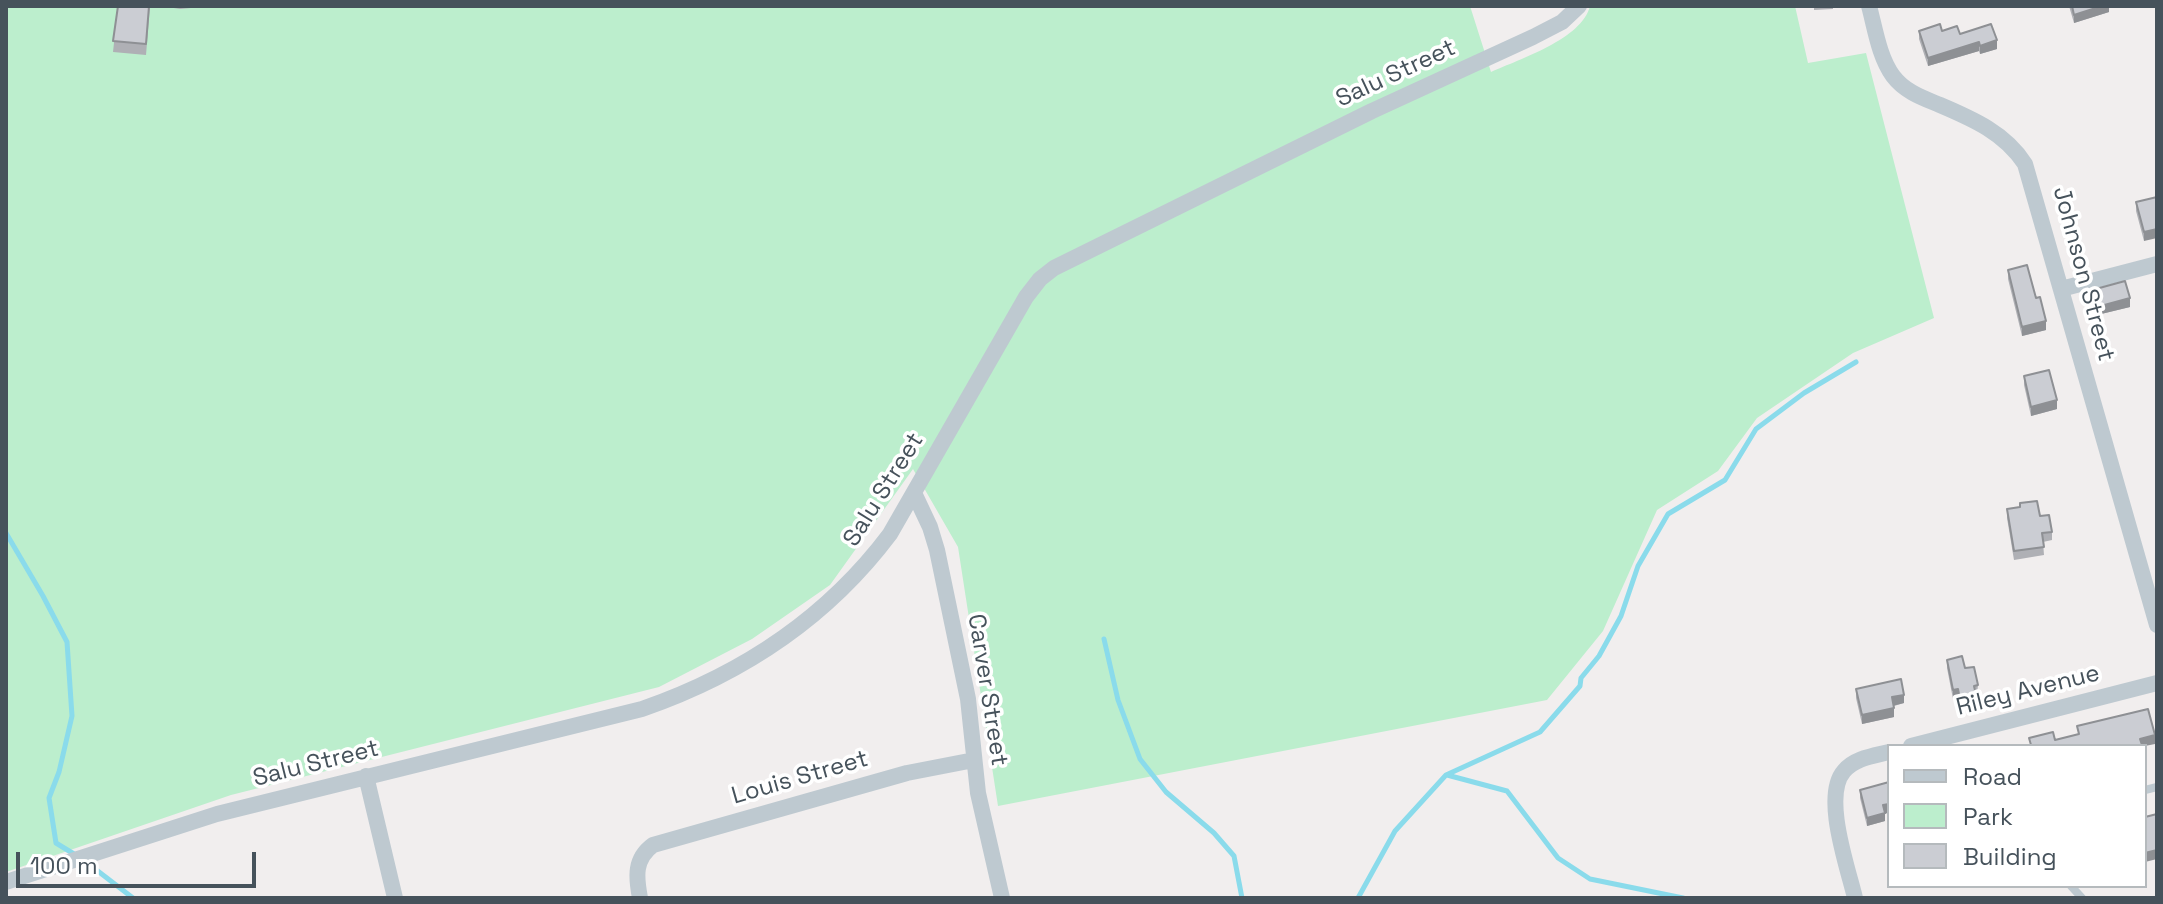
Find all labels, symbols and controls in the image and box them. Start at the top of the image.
street label: Salu Street [1332,34,1460,114]
street label: Johnson Street [2046,184,2120,364]
street label: Salu Street [838,428,930,552]
street label: Carver Street [961,612,1013,768]
street label: Riley Avenue [1953,659,2103,723]
street label: Salu Street [250,734,382,794]
legend [1887,744,2147,888]
street label: Louis Street [728,745,872,811]
text: Road [1963,761,2022,792]
text: Park [1963,801,2013,832]
scale bar [20,836,260,886]
text: Building [1963,841,2057,872]
text: 100 m [30,850,98,881]

